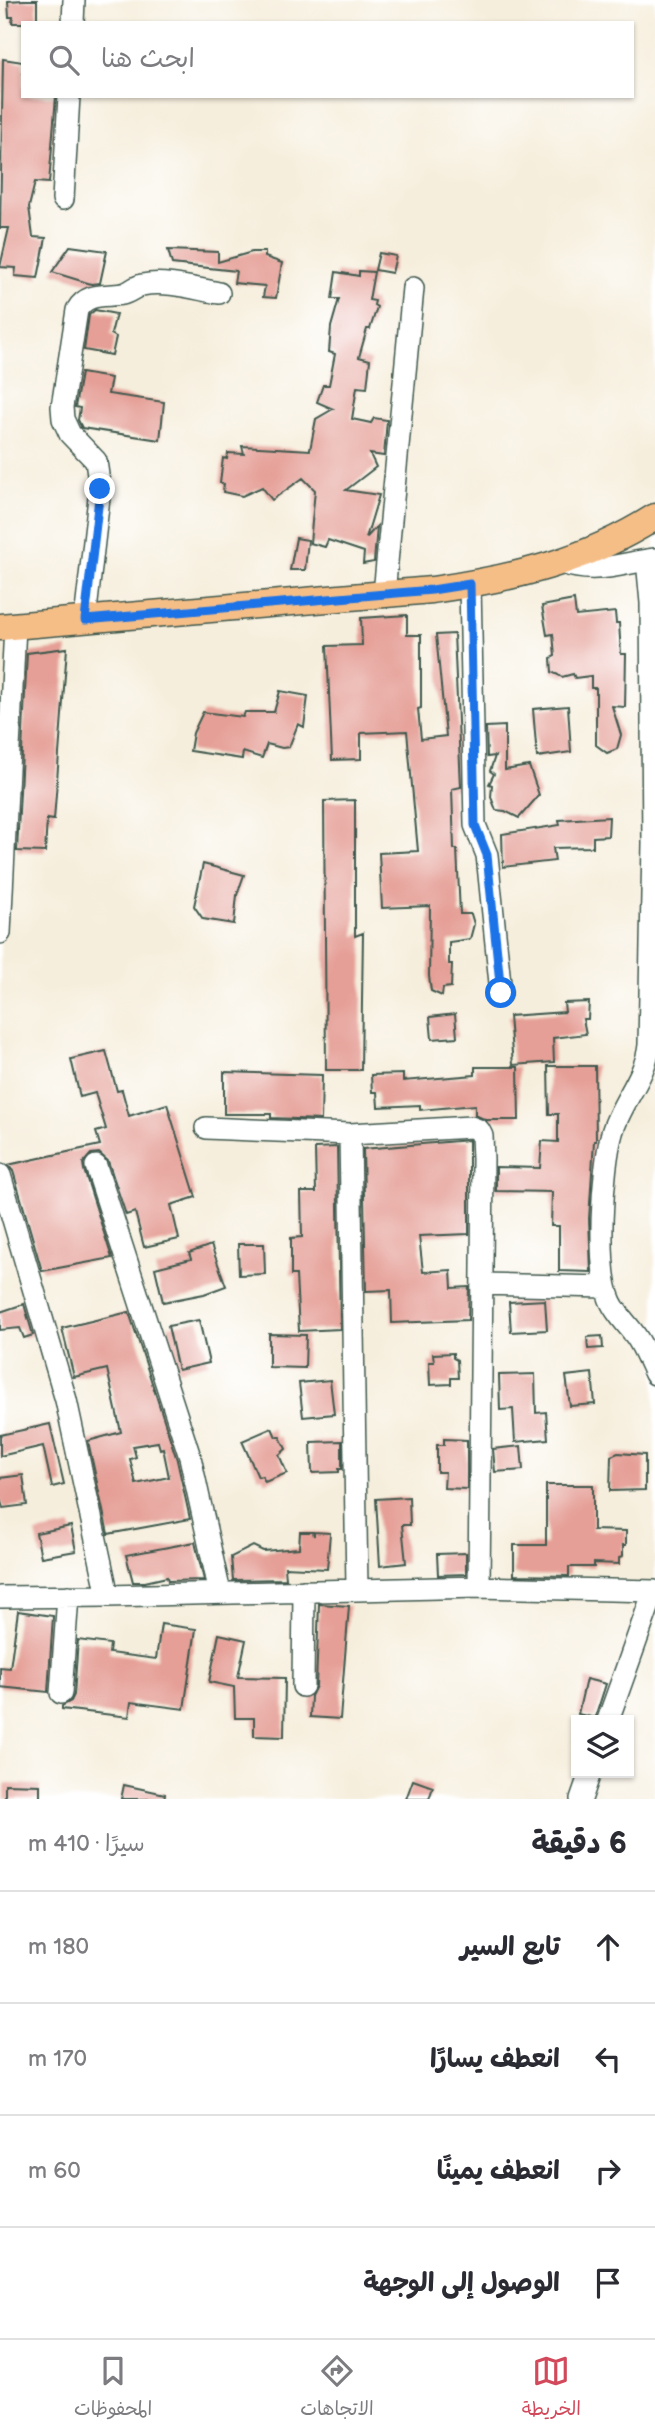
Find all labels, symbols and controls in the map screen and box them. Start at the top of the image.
search box [21,21,634,98]
icon: search [45,41,83,79]
text: ابحث هنا [101,44,195,75]
route end [84,473,115,504]
route start [485,977,516,1008]
map controls [571,1715,634,1778]
button: layers [571,1715,634,1778]
text: 6 دقيقة [532,1826,627,1862]
text: سيرًا · 410 m [28,1830,145,1858]
icon: ahead [589,1928,627,1966]
text: تابع السير [460,1932,560,1963]
text: 180 m [28,1933,89,1961]
icon: left [589,2040,627,2078]
text: انعطف يسارًا [430,2044,560,2075]
text: 170 m [28,2045,87,2073]
icon: right [589,2152,627,2190]
text: انعطف يمينًا [437,2156,560,2187]
text: 60 m [28,2157,81,2185]
icon: arrive [589,2264,627,2302]
text: الوصول إلى الوجهة [363,2268,560,2299]
tab: المحفوظات [74,2352,152,2425]
tab: الاتجاهات [300,2352,374,2425]
tab: الخريطة [522,2352,581,2425]

